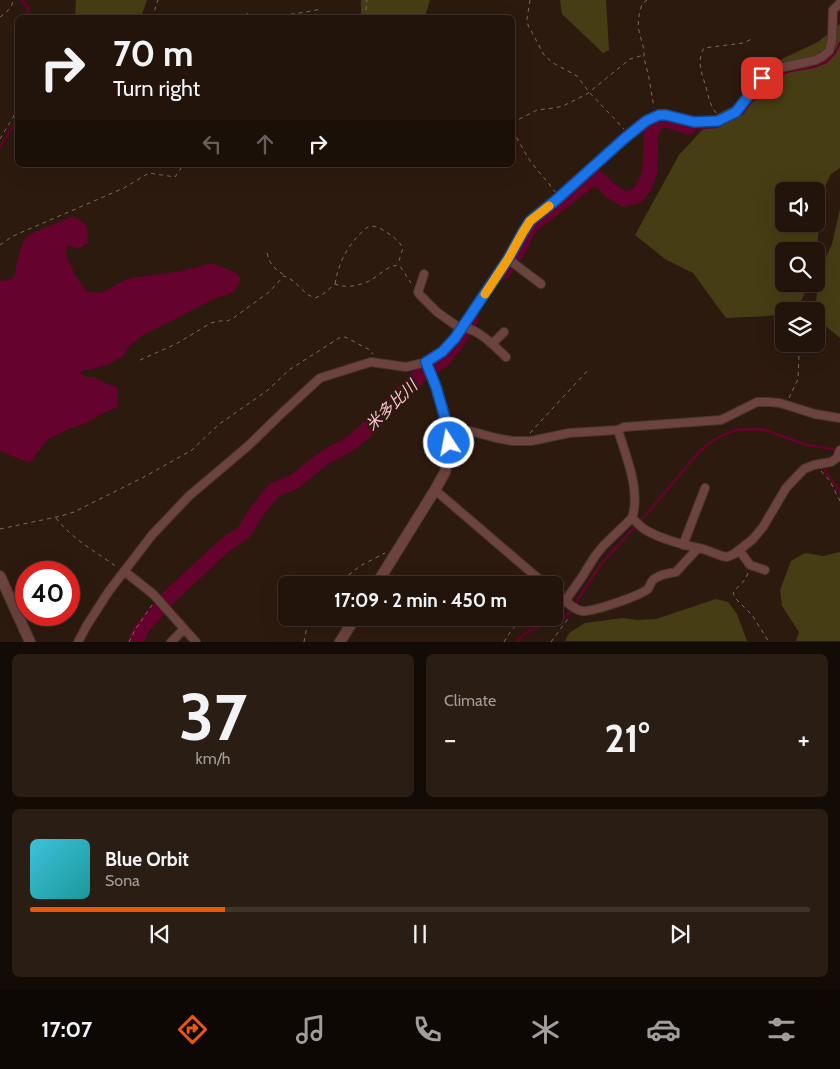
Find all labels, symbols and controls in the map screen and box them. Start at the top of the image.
text: 70 m [113,32,194,75]
icon: right [30,35,95,100]
pin [741,57,783,99]
icon: arrive [748,64,776,92]
text: Turn right [113,75,200,102]
icon: left [198,130,226,158]
icon: ahead [251,130,279,158]
icon: right [304,130,332,158]
map controls [775,182,825,352]
button: sound [775,182,825,232]
button: search [775,242,825,292]
button: layers [775,302,825,352]
water label: 米多比川 [362,375,422,434]
position arrow [422,416,474,468]
speed limit sign: 40 [15,561,80,626]
text: 17:09 · 2 min · 450 m [334,589,507,612]
text: 37 [179,677,247,756]
text: Climate [444,691,496,710]
text: 21° [604,715,650,762]
text: − [444,722,456,756]
text: + [798,722,810,756]
text: km/h [195,749,231,768]
text: Blue Orbit [105,848,189,871]
text: Sona [105,871,140,890]
icon: previous [146,920,174,948]
icon: pause [406,920,434,948]
icon: next [666,920,694,948]
icon: directions [175,1012,210,1047]
icon: music [293,1012,328,1047]
icon: phone [410,1012,445,1047]
icon: climate [528,1012,563,1047]
icon: car [646,1012,681,1047]
icon: filters [764,1012,799,1047]
text: 17:07 [41,1016,92,1043]

